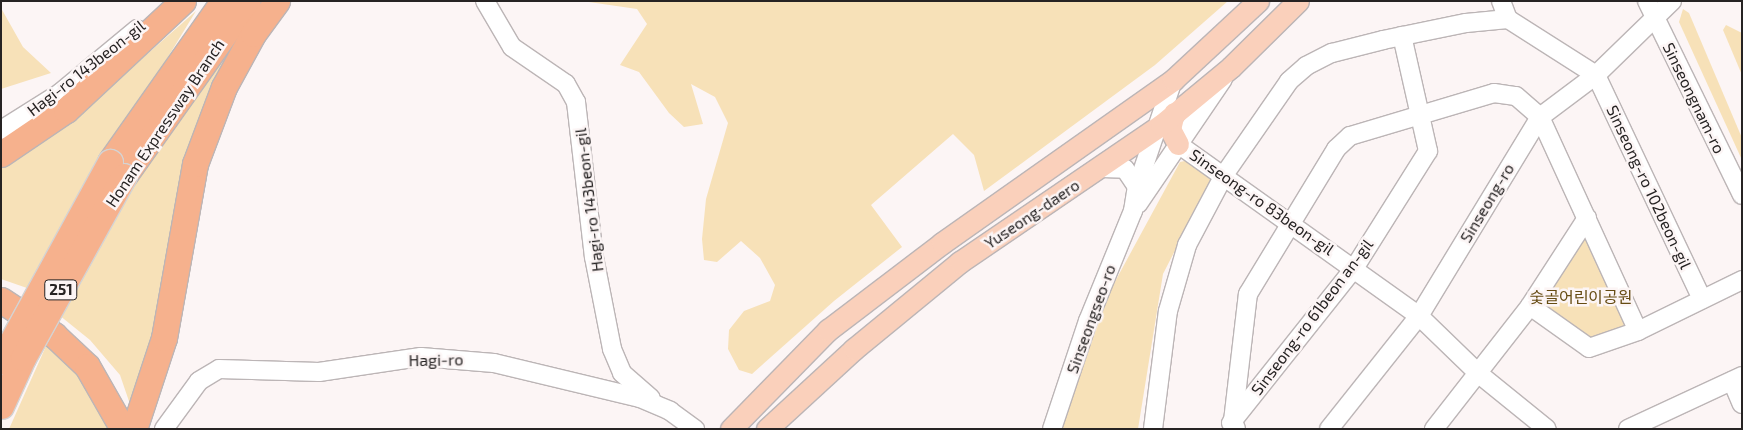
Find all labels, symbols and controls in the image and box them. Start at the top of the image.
street label: Hagi-ro 143beon-gil [23,16,149,120]
street label: Honam Expressway Branch [101,35,229,211]
street label: Sinseongnam-ro [1659,39,1729,157]
street label: Sinseong-ro 102beon-gil [1603,102,1695,272]
street label: Hagi-ro 143beon-gil [571,127,607,273]
street label: Sinseong-ro 83beon-gil [1186,145,1338,259]
street label: Sinseong-ro [1456,160,1518,246]
street label: Yuseong-daero [981,175,1083,253]
street label: Sinseong-ro 61beon an-gil [1247,235,1377,399]
street label: Sinseongseo-ro [1062,262,1120,376]
road number: 251 [44,278,78,302]
park label: 숯골어린이공원 [1529,287,1633,307]
street label: Hagi-ro [408,350,464,370]

